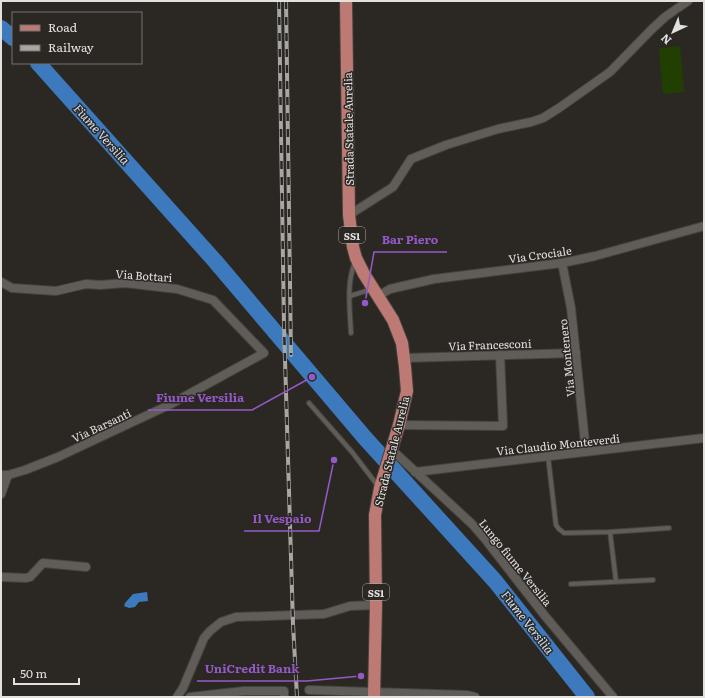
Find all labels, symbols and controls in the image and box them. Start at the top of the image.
legend [12,12,142,64]
north arrow [653,12,693,52]
text: Road [48,18,78,36]
text: N [656,31,674,49]
text: Railway [48,38,94,56]
street label: Strada Statale Aurelia [339,72,357,186]
water label: Fiume Versilia [70,100,134,168]
road number: SS1 [339,227,365,243]
callout: Bar Piero [374,228,447,252]
text: Bar Piero [382,230,439,248]
street label: Via Crociale [508,242,573,266]
street label: Via Bottari [115,265,173,285]
street label: Via Montenero [554,318,578,398]
street label: Via Francesconi [448,335,532,353]
callout: Fiume Versilia [148,386,252,410]
text: Fiume Versilia [156,388,244,406]
street label: Strada Statale Aurelia [370,394,412,508]
street label: Via Barsanti [69,404,134,446]
street label: Via Claudio Monteverdi [495,430,621,458]
callout: Il Vespaio [244,507,319,531]
text: Il Vespaio [252,509,312,527]
street label: Lungo fiume Versilia [476,515,556,609]
road number: SS1 [363,584,389,600]
water label: Fiume Versilia [497,586,559,658]
callout: UniCredit Bank [197,657,307,681]
text: UniCredit Bank [205,659,300,677]
scale bar [14,660,79,686]
text: 50 m [20,664,47,682]

